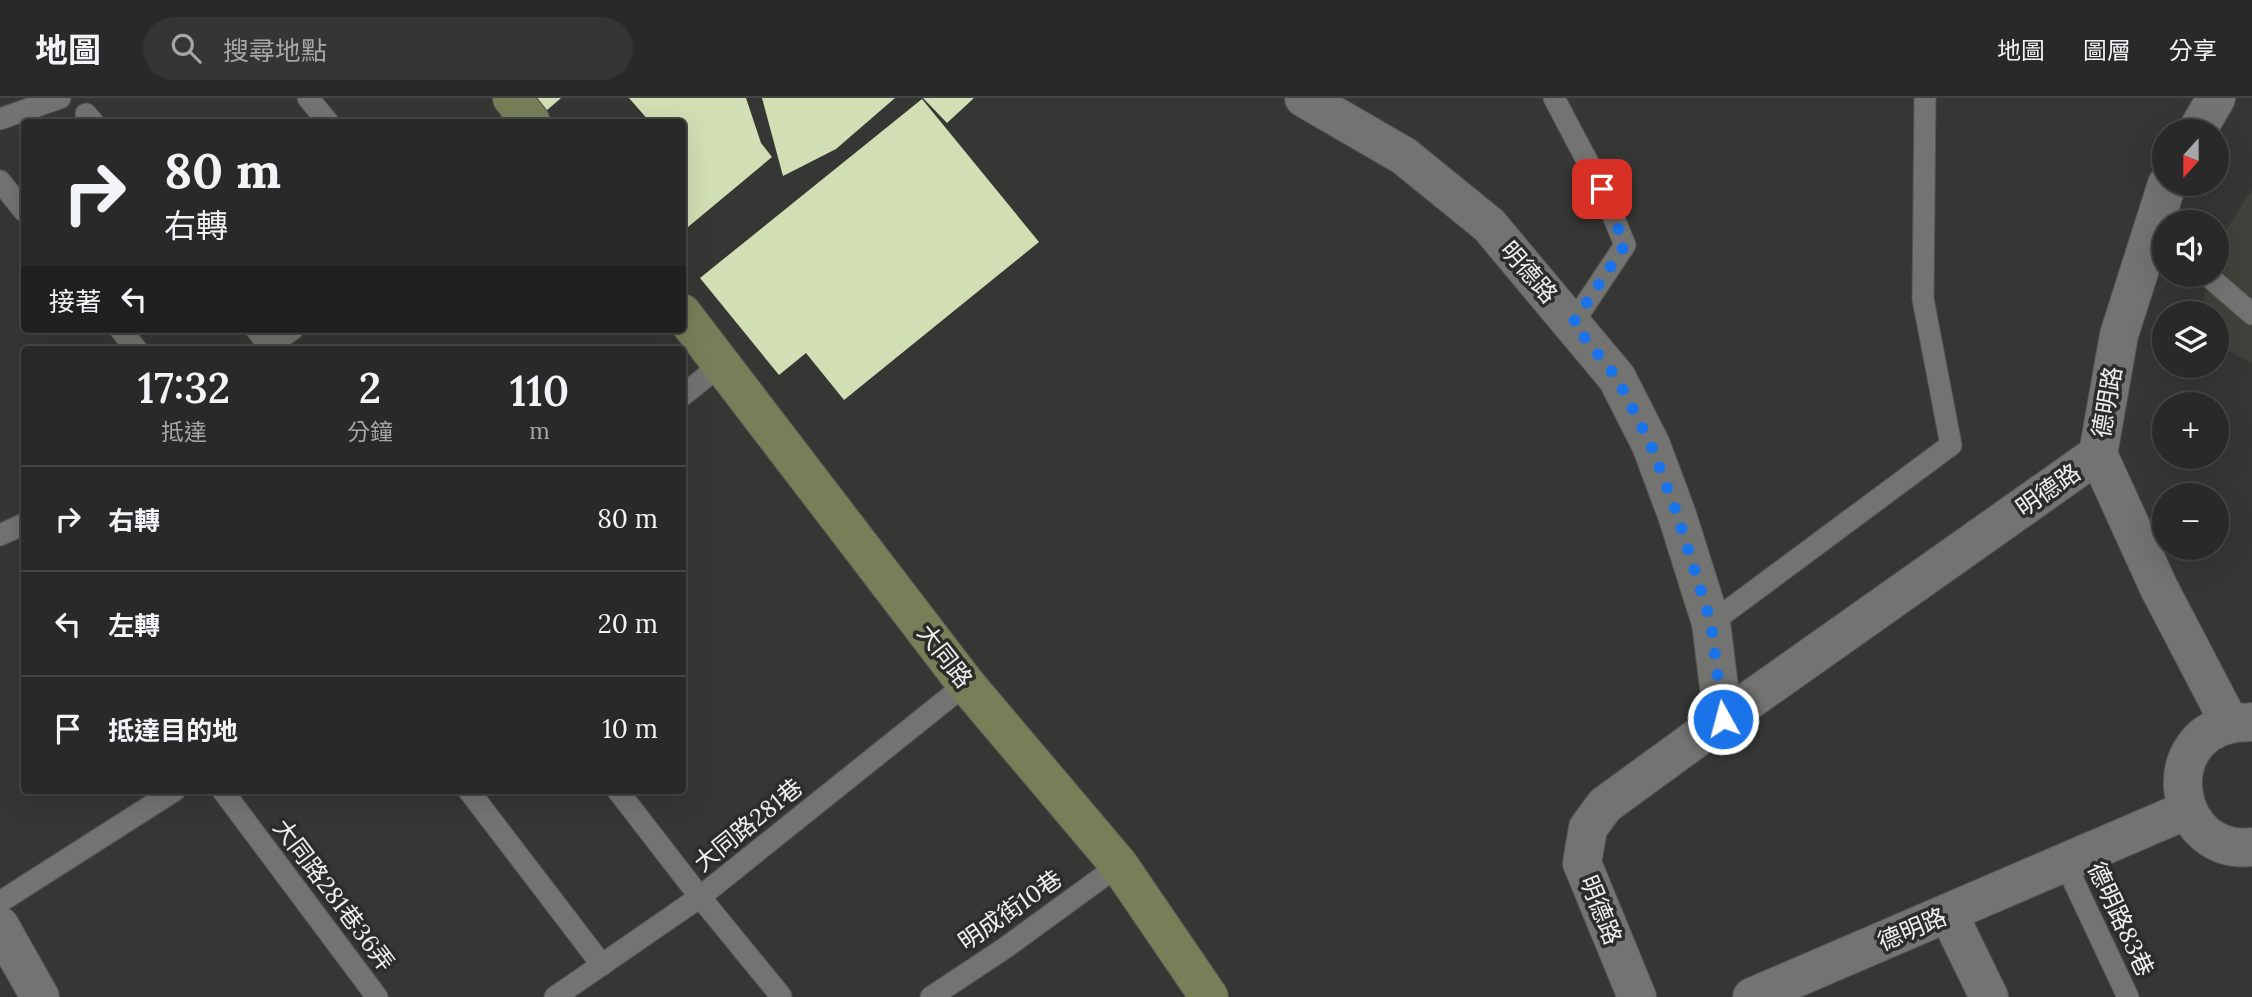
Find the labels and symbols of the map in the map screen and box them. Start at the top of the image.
north arrow [2152,119,2230,196]
pin [1572,159,1632,219]
street label: 明德路 [1494,235,1564,309]
street label: 德明路 [2085,364,2129,440]
street label: 明德路 [2010,457,2086,523]
street label: 大同路 [911,618,979,694]
position arrow [1686,682,1760,756]
street label: 大同路281巷 [687,772,809,878]
street label: 大同路281巷36弄 [267,813,401,977]
street label: 德明路83巷 [2081,857,2161,981]
street label: 明成街10巷 [952,863,1068,957]
street label: 明德路 [1573,871,1629,949]
street label: 德明路 [1873,901,1951,957]

